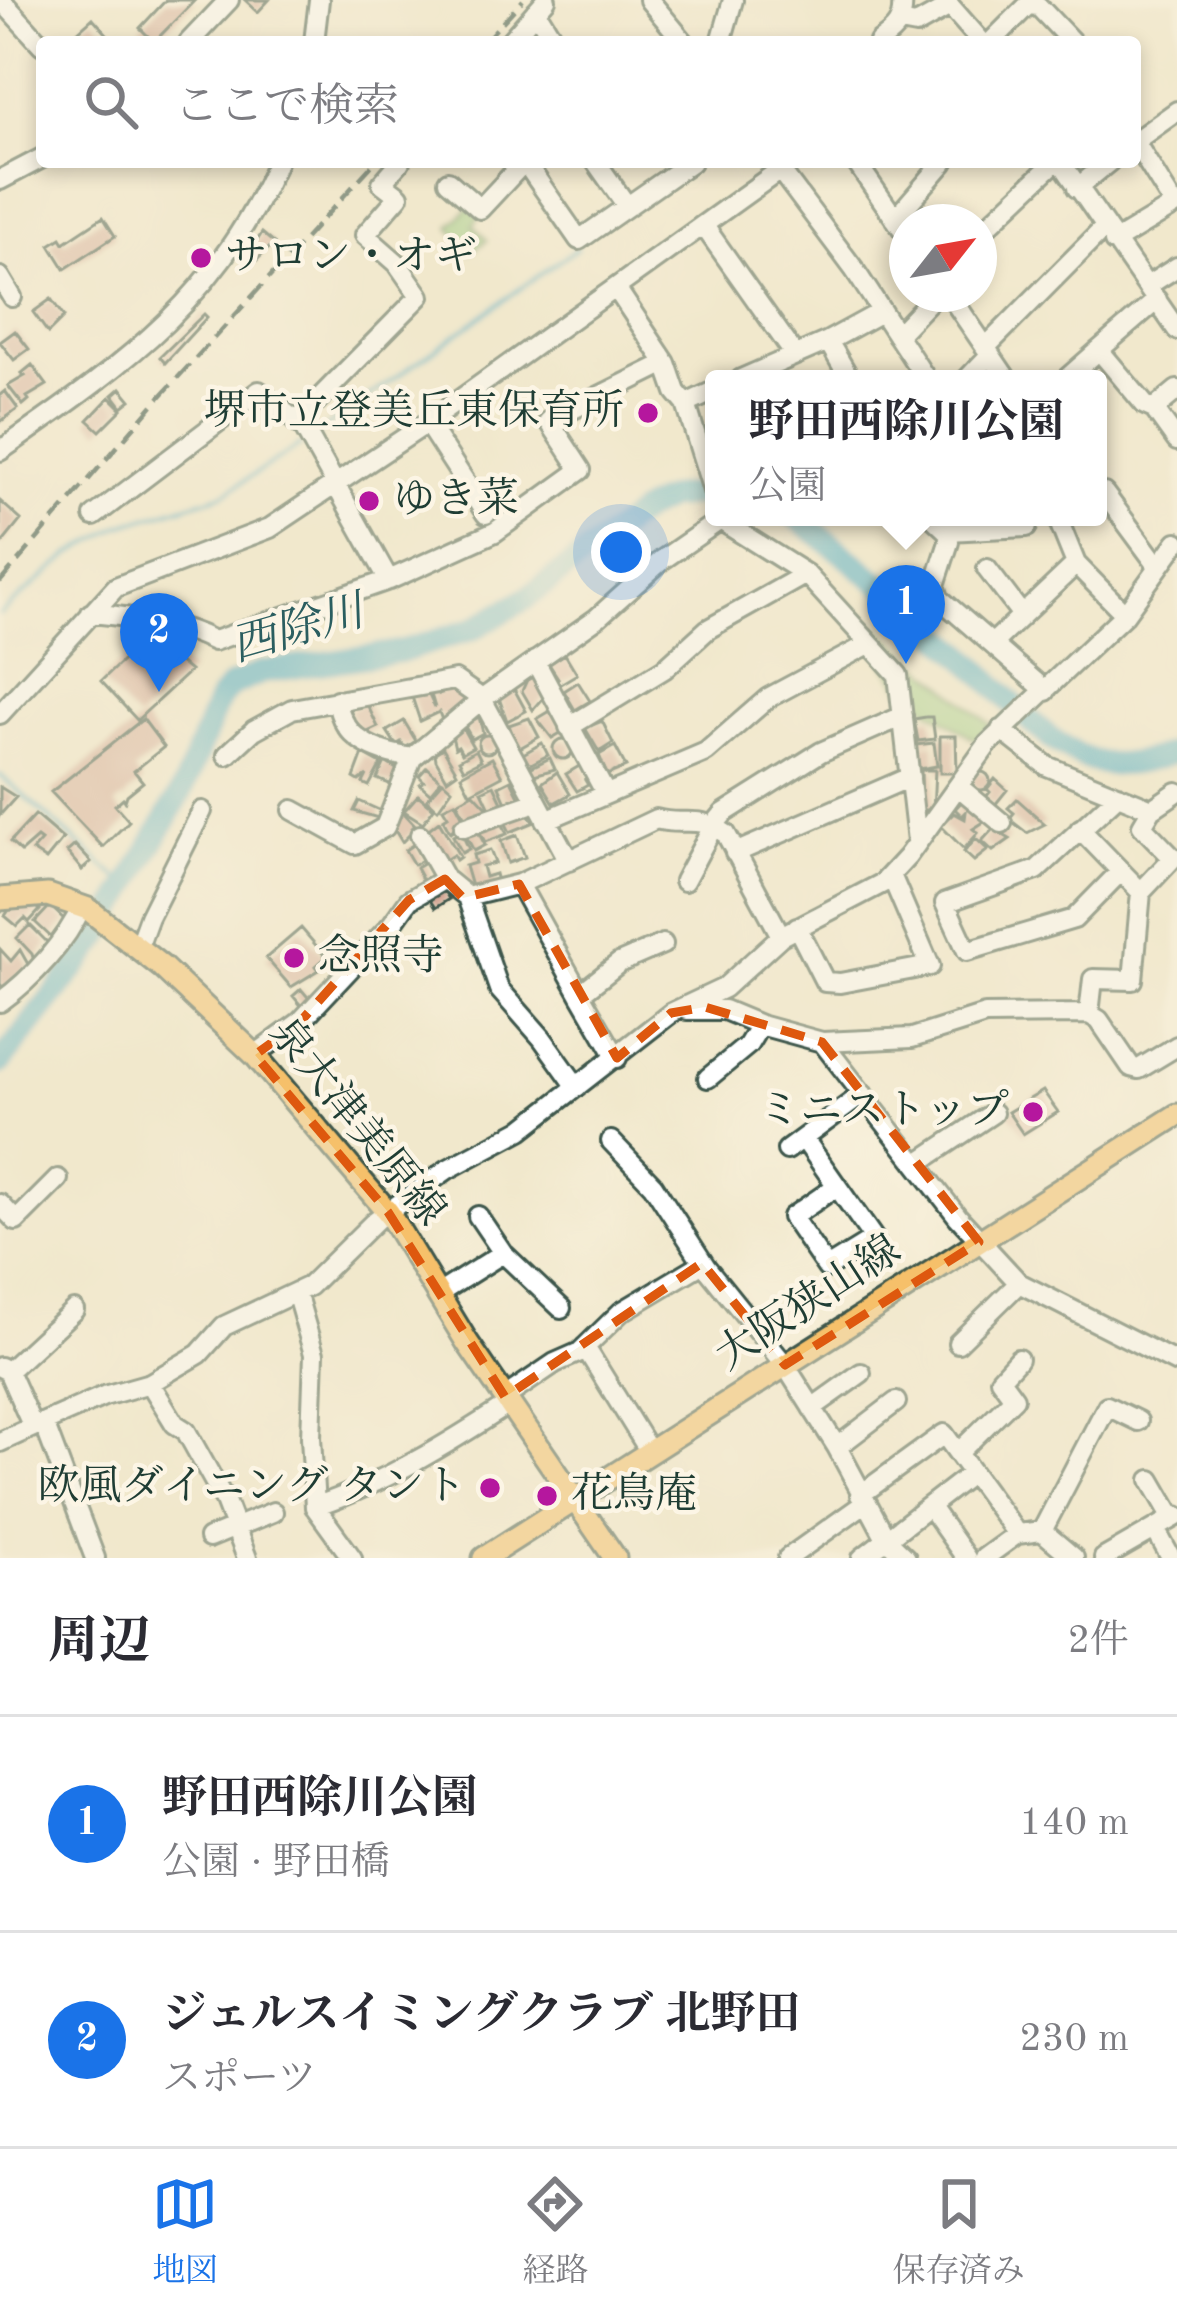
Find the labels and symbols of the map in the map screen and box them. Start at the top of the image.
north arrow [889,204,997,312]
place label: サロン・オギ [225,236,477,279]
marker: サロン・オギ [188,245,214,271]
place label: 堺市立登美丘東保育所 [204,388,624,434]
marker: 堺市立登美丘東保育所 [635,400,661,426]
place label: ゆき菜 [393,476,519,522]
marker: ゆき菜 [356,488,382,514]
your location [591,522,651,582]
pin: 1 [867,565,945,664]
water label: 西除川 [226,586,374,671]
pin: 2 [120,593,198,692]
place label: 念照寺 [318,933,444,979]
marker: 念照寺 [281,945,307,971]
street label: 泉大津美原線 [260,1009,455,1234]
place label: ミニストップ [758,1089,1009,1133]
marker: ミニストップ [1020,1099,1046,1125]
street label: 大阪狭山線 [707,1226,909,1379]
place label: 欧風ダイニング タント [38,1463,466,1509]
place label: 花鳥庵 [571,1471,697,1517]
marker: 欧風ダイニング タント [477,1475,503,1501]
marker: 花鳥庵 [534,1483,560,1509]

